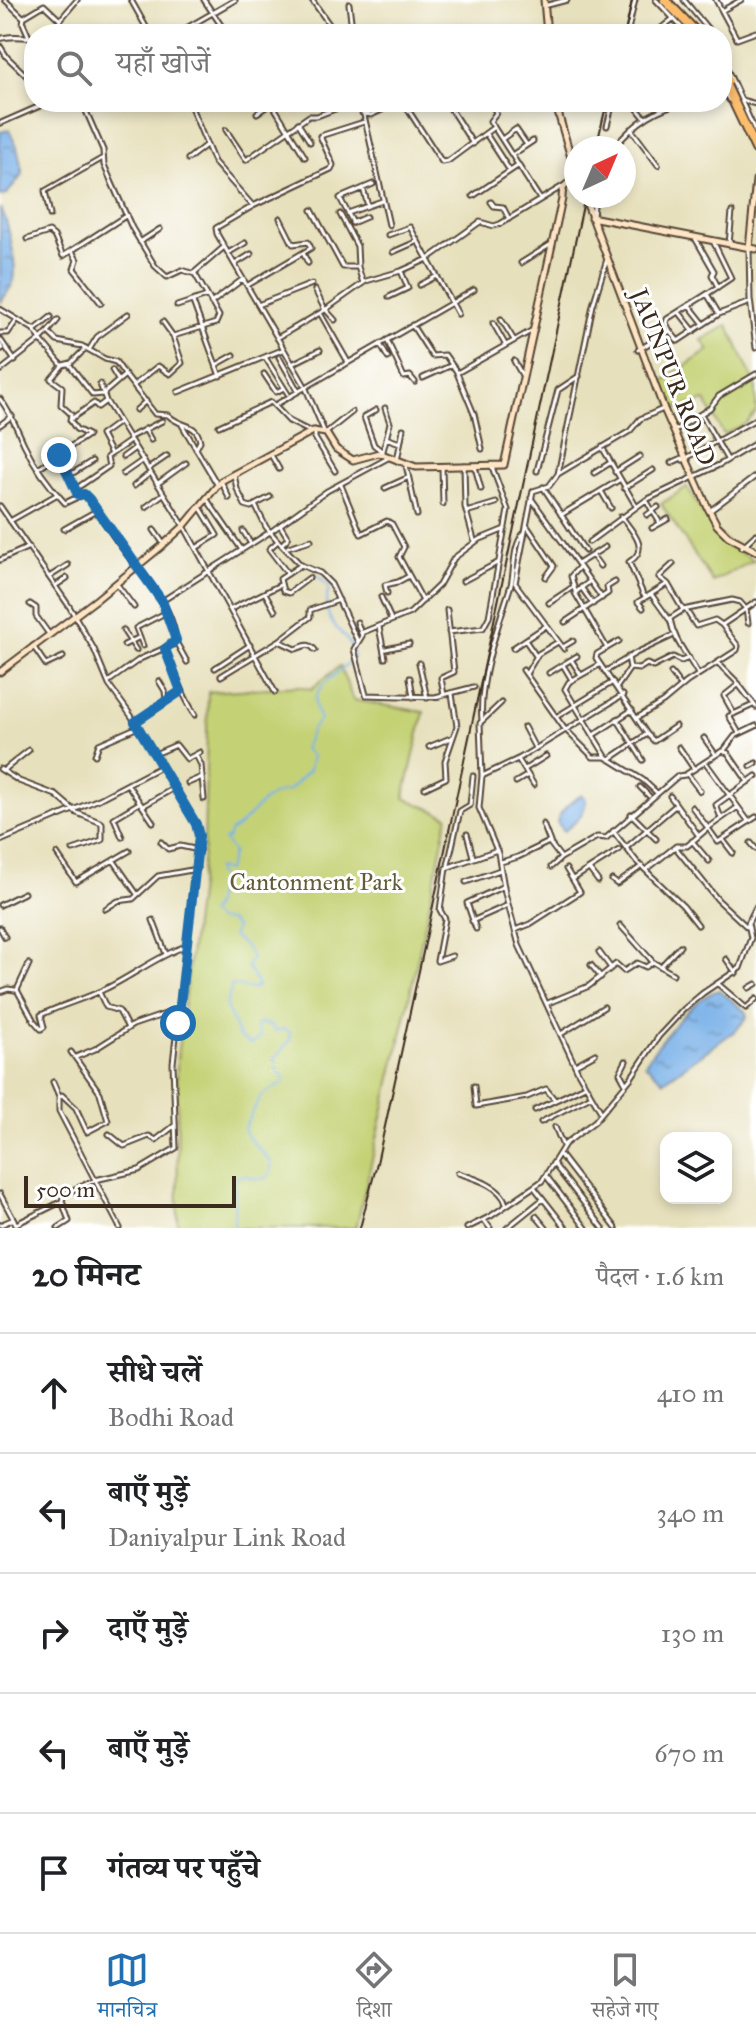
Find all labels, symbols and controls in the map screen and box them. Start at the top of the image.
search box [24,24,732,112]
text: यहाँ खोजें [116,45,210,81]
icon: search [52,46,96,90]
north arrow [564,136,636,208]
street label: JAUNPUR ROAD [623,281,722,470]
route end [41,437,77,473]
park label: Cantonment Park [229,867,403,897]
route start [160,1005,196,1041]
map controls [660,1132,732,1204]
button: layers [660,1132,732,1204]
scale bar [24,1172,236,1208]
text: 500 m [36,1176,95,1203]
text: 20 मिनट [32,1254,140,1295]
text: पैदल · 1.6 km [596,1260,724,1292]
text: सीधे चलें [108,1354,201,1390]
icon: ahead [32,1371,76,1415]
text: 410 m [657,1377,724,1409]
text: Bodhi Road [108,1401,234,1433]
text: बाएँ मुड़ें [108,1474,189,1510]
icon: left [32,1491,76,1535]
text: 340 m [657,1497,724,1529]
text: Daniyalpur Link Road [108,1521,346,1553]
text: दाएँ मुड़ें [108,1610,188,1646]
icon: right [32,1611,76,1655]
text: 130 m [661,1617,724,1649]
text: बाएँ मुड़ें [108,1730,189,1766]
icon: left [32,1731,76,1775]
text: 670 m [654,1737,724,1769]
text: गंतव्य पर पहुँचे [108,1850,260,1886]
icon: arrive [32,1851,76,1895]
tab: मानचित्र [98,1948,157,2031]
tab: दिशा [352,1948,396,2031]
tab: सहेजे गए [591,1948,658,2031]

